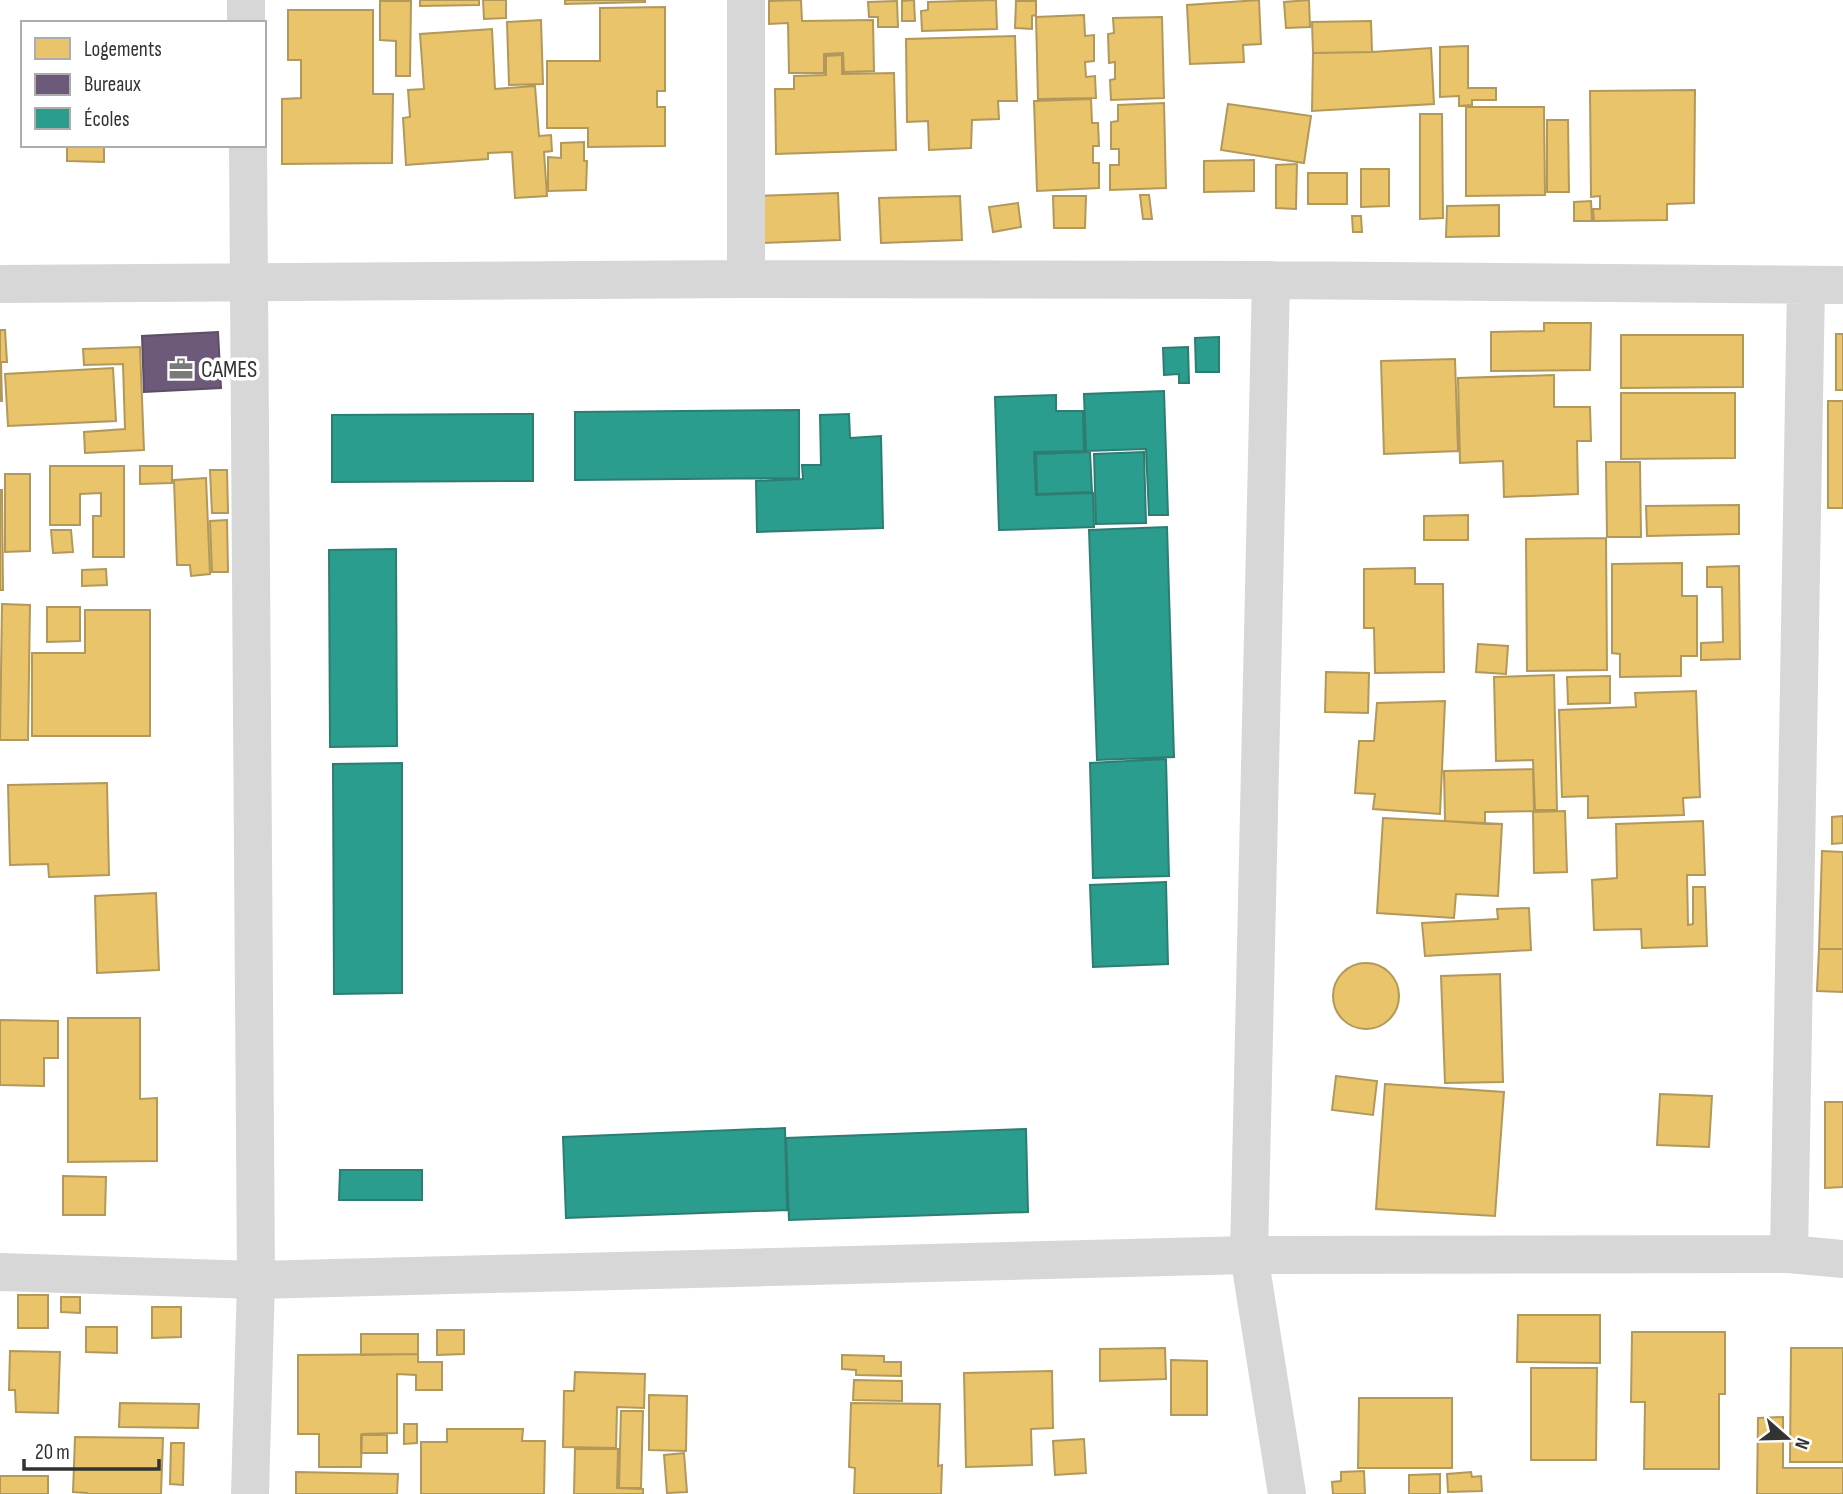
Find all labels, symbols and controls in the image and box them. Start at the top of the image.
legend [21,21,266,147]
text: Logements [84,37,162,62]
text: Bureaux [84,72,141,97]
text: Écoles [84,107,129,132]
office icon: CAMES [167,355,195,383]
place label: CAMES [201,355,257,384]
north arrow [1752,1403,1822,1473]
scale bar [24,1428,159,1472]
text: N [1789,1435,1814,1452]
text: 20 m [35,1440,70,1465]

